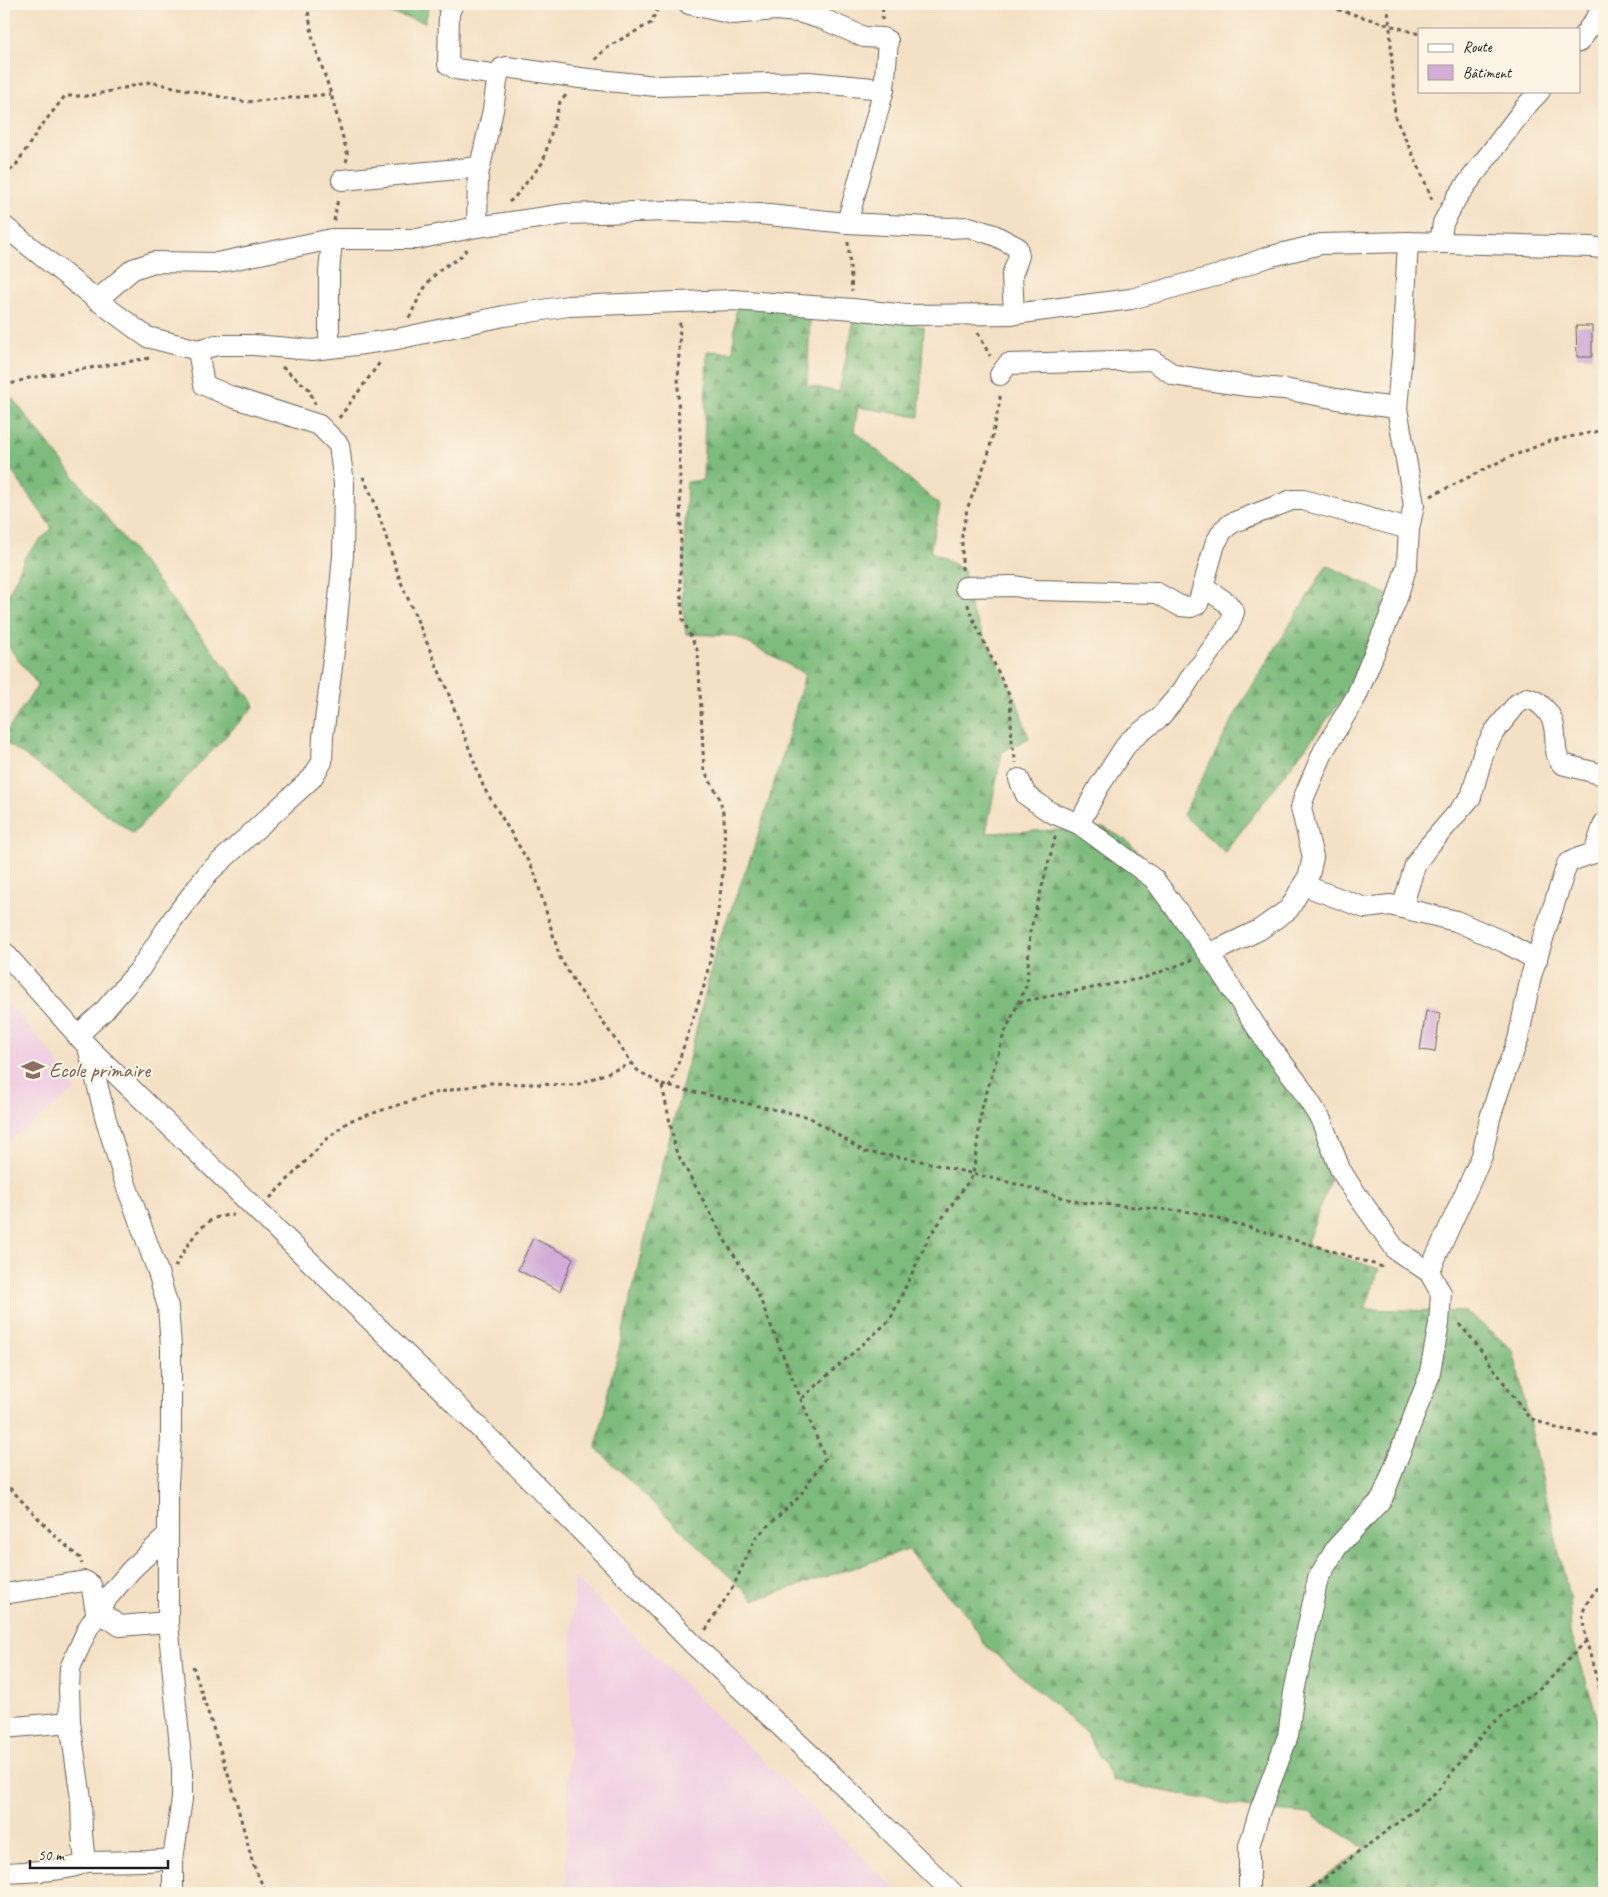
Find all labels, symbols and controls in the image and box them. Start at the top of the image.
legend [1418,28,1580,92]
text: Route [1463,38,1493,57]
text: Bâtiment [1463,64,1513,83]
school or university icon: Ecole primaire [20,1057,46,1083]
place label: Ecole primaire [49,1057,151,1083]
scale bar [30,1837,168,1869]
text: 50 m [38,1846,65,1865]

